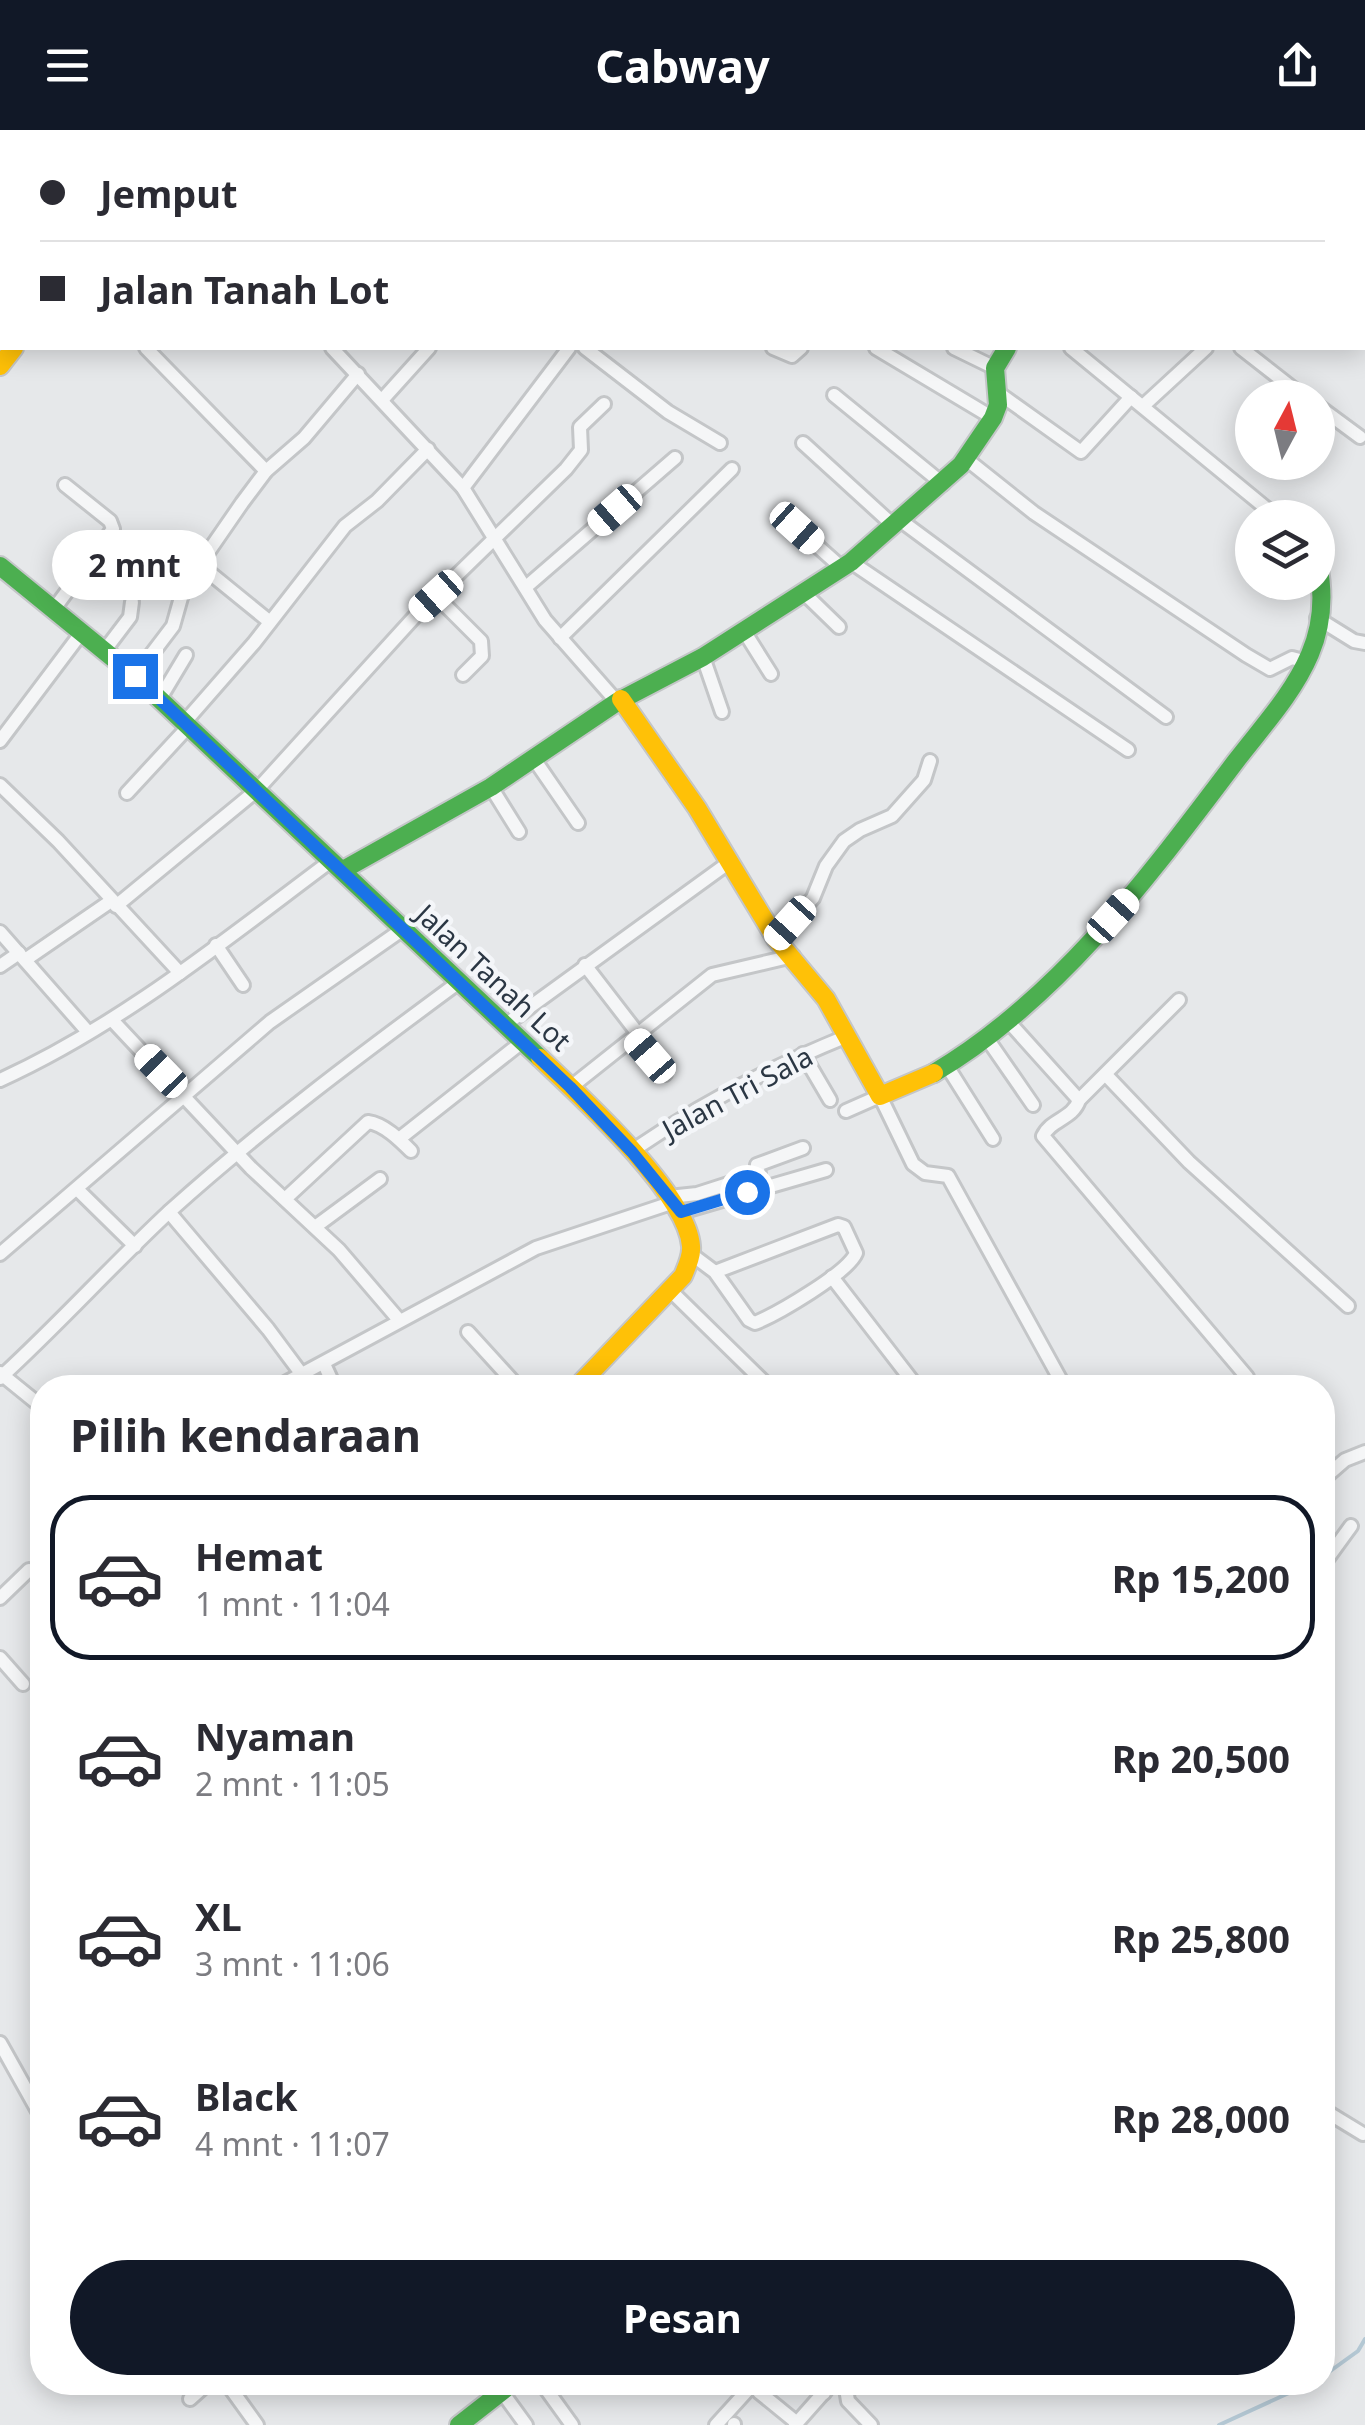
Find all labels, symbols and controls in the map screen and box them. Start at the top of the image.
text: Cabway [595,35,770,96]
icon: menu [40,38,95,93]
icon: share [1270,38,1325,93]
text: Jemput [100,167,238,219]
text: Jalan Tanah Lot [100,263,389,315]
north arrow [1235,380,1335,480]
map controls [1235,380,1335,600]
car [583,479,647,541]
car [765,497,829,559]
button: layers [1235,500,1335,600]
callout: 2 mnt [52,531,218,601]
text: 2 mnt [88,543,181,586]
car [404,565,468,627]
route end [113,654,158,699]
car [1082,884,1144,948]
car [759,891,821,955]
street label: Jalan Tanah Lot [406,893,580,1059]
car [619,1024,681,1088]
street label: Jalan Tri Sala [653,1036,819,1149]
car [129,1039,193,1103]
route start [725,1170,770,1215]
text: Pilih kendaraan [70,1404,421,1465]
text: Hemat [195,1530,323,1582]
icon: car [75,1533,165,1623]
text: Rp 15,200 [1112,1552,1290,1604]
text: 1 mnt · 11:04 [195,1582,390,1625]
text: Nyaman [195,1710,355,1762]
icon: car [75,1713,165,1803]
text: Rp 20,500 [1112,1732,1290,1784]
text: 2 mnt · 11:05 [195,1762,390,1805]
text: XL [195,1890,242,1942]
icon: car [75,1893,165,1983]
text: Rp 25,800 [1112,1912,1290,1964]
text: 3 mnt · 11:06 [195,1942,390,1985]
text: Black [195,2070,298,2122]
icon: car [75,2073,165,2163]
text: Rp 28,000 [1112,2092,1290,2144]
text: 4 mnt · 11:07 [195,2122,390,2165]
button: Pesan [70,2260,1295,2375]

